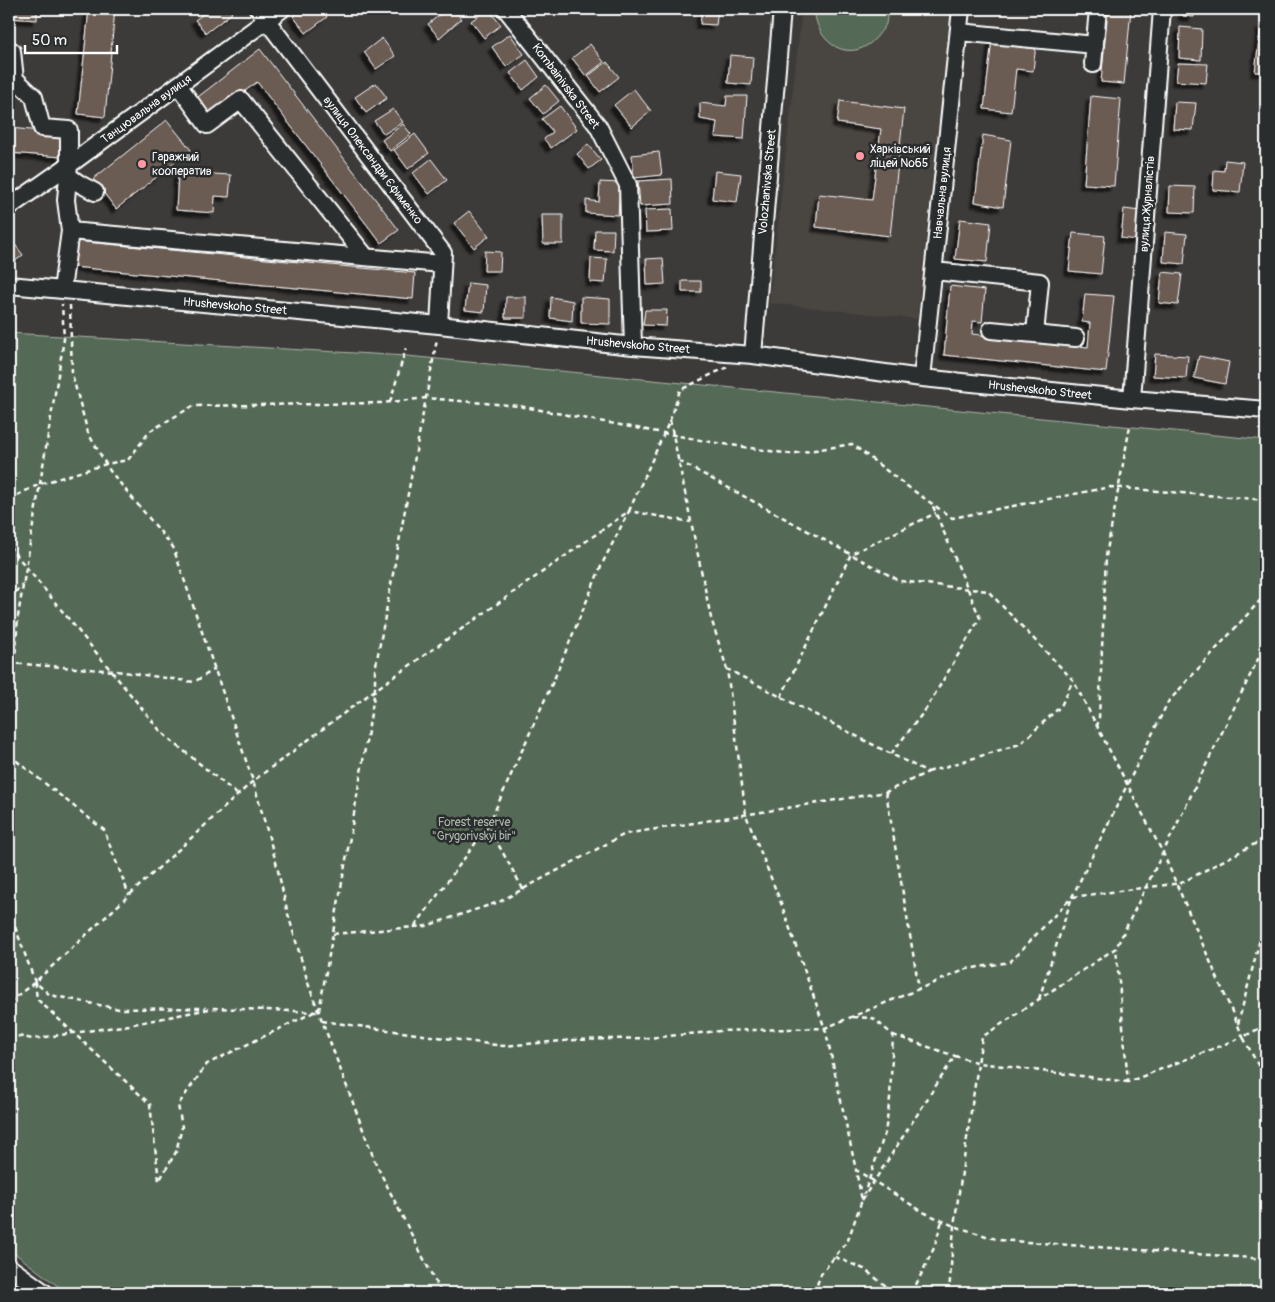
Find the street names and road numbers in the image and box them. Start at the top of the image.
street label: Kombainivska Street [529,41,603,132]
street label: Танцювальна вулиця [98,71,195,147]
street label: вулиця Олександри Єфименко [320,93,426,228]
street label: Volozhanivska Street [755,129,780,235]
street label: Навчальна вулиця [930,146,955,240]
street label: вулиця Журналістів [1137,155,1158,253]
street label: Hrushevskoho Street [182,294,288,319]
street label: Hrushevskoho Street [585,333,691,358]
street label: Hrushevskoho Street [987,378,1093,403]

